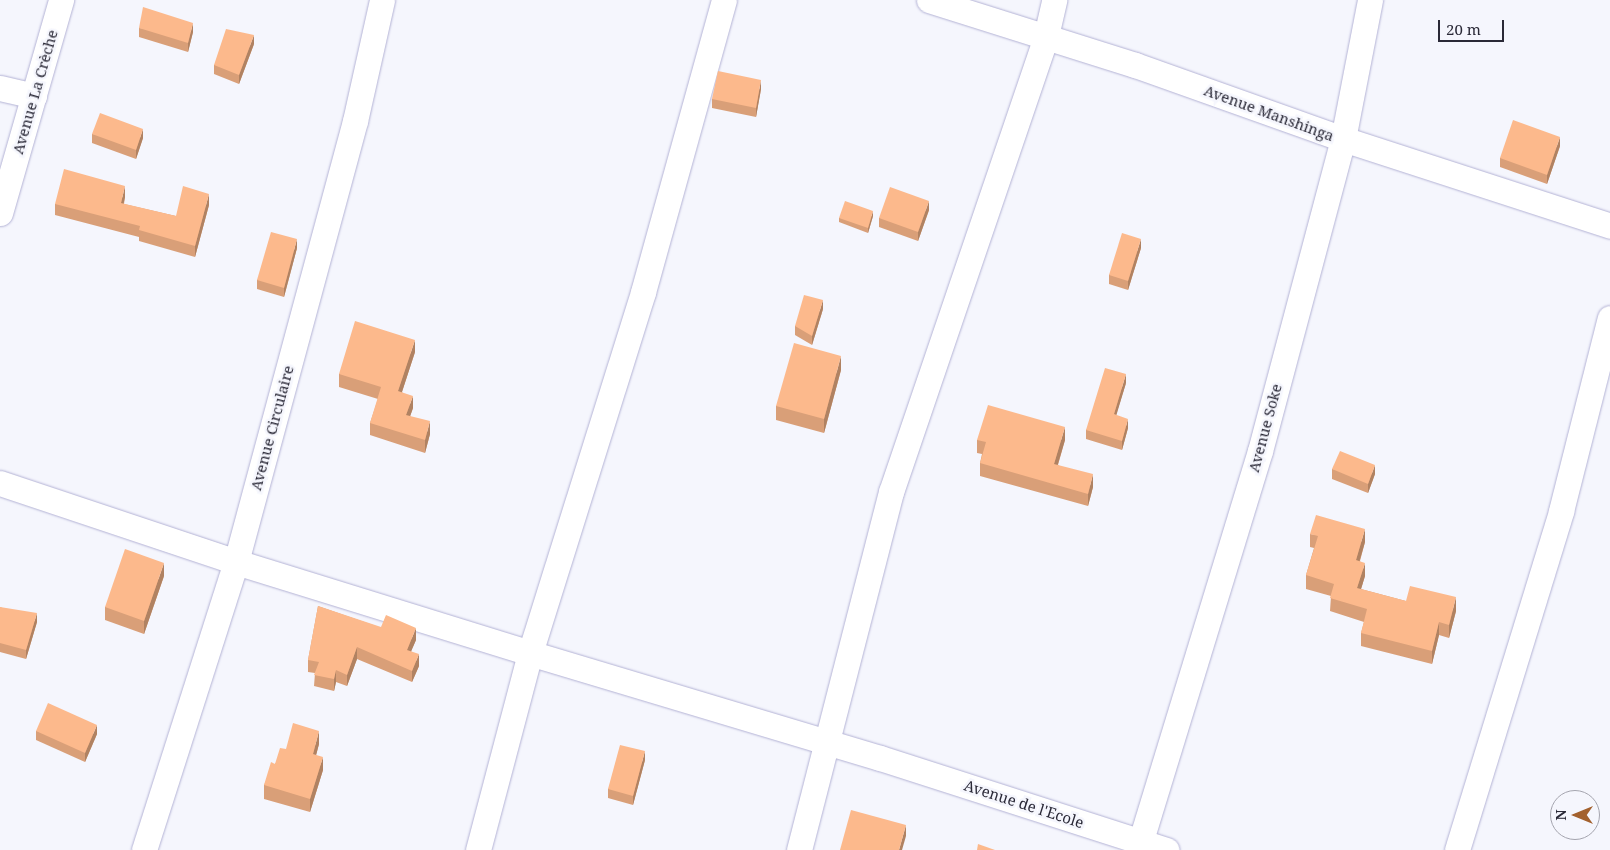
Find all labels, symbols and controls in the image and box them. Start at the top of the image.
scale bar [1440,10,1506,42]
text: 20 m [1446,19,1481,39]
street label: Avenue La Crèche [9,28,61,156]
street label: Avenue Manshinga [1202,81,1336,145]
street label: Avenue Circulaire [247,364,297,492]
street label: Avenue Soke [1245,382,1285,474]
street label: Avenue de l'Ecole [962,776,1086,832]
north arrow [1550,790,1600,840]
text: N [1551,809,1570,821]

